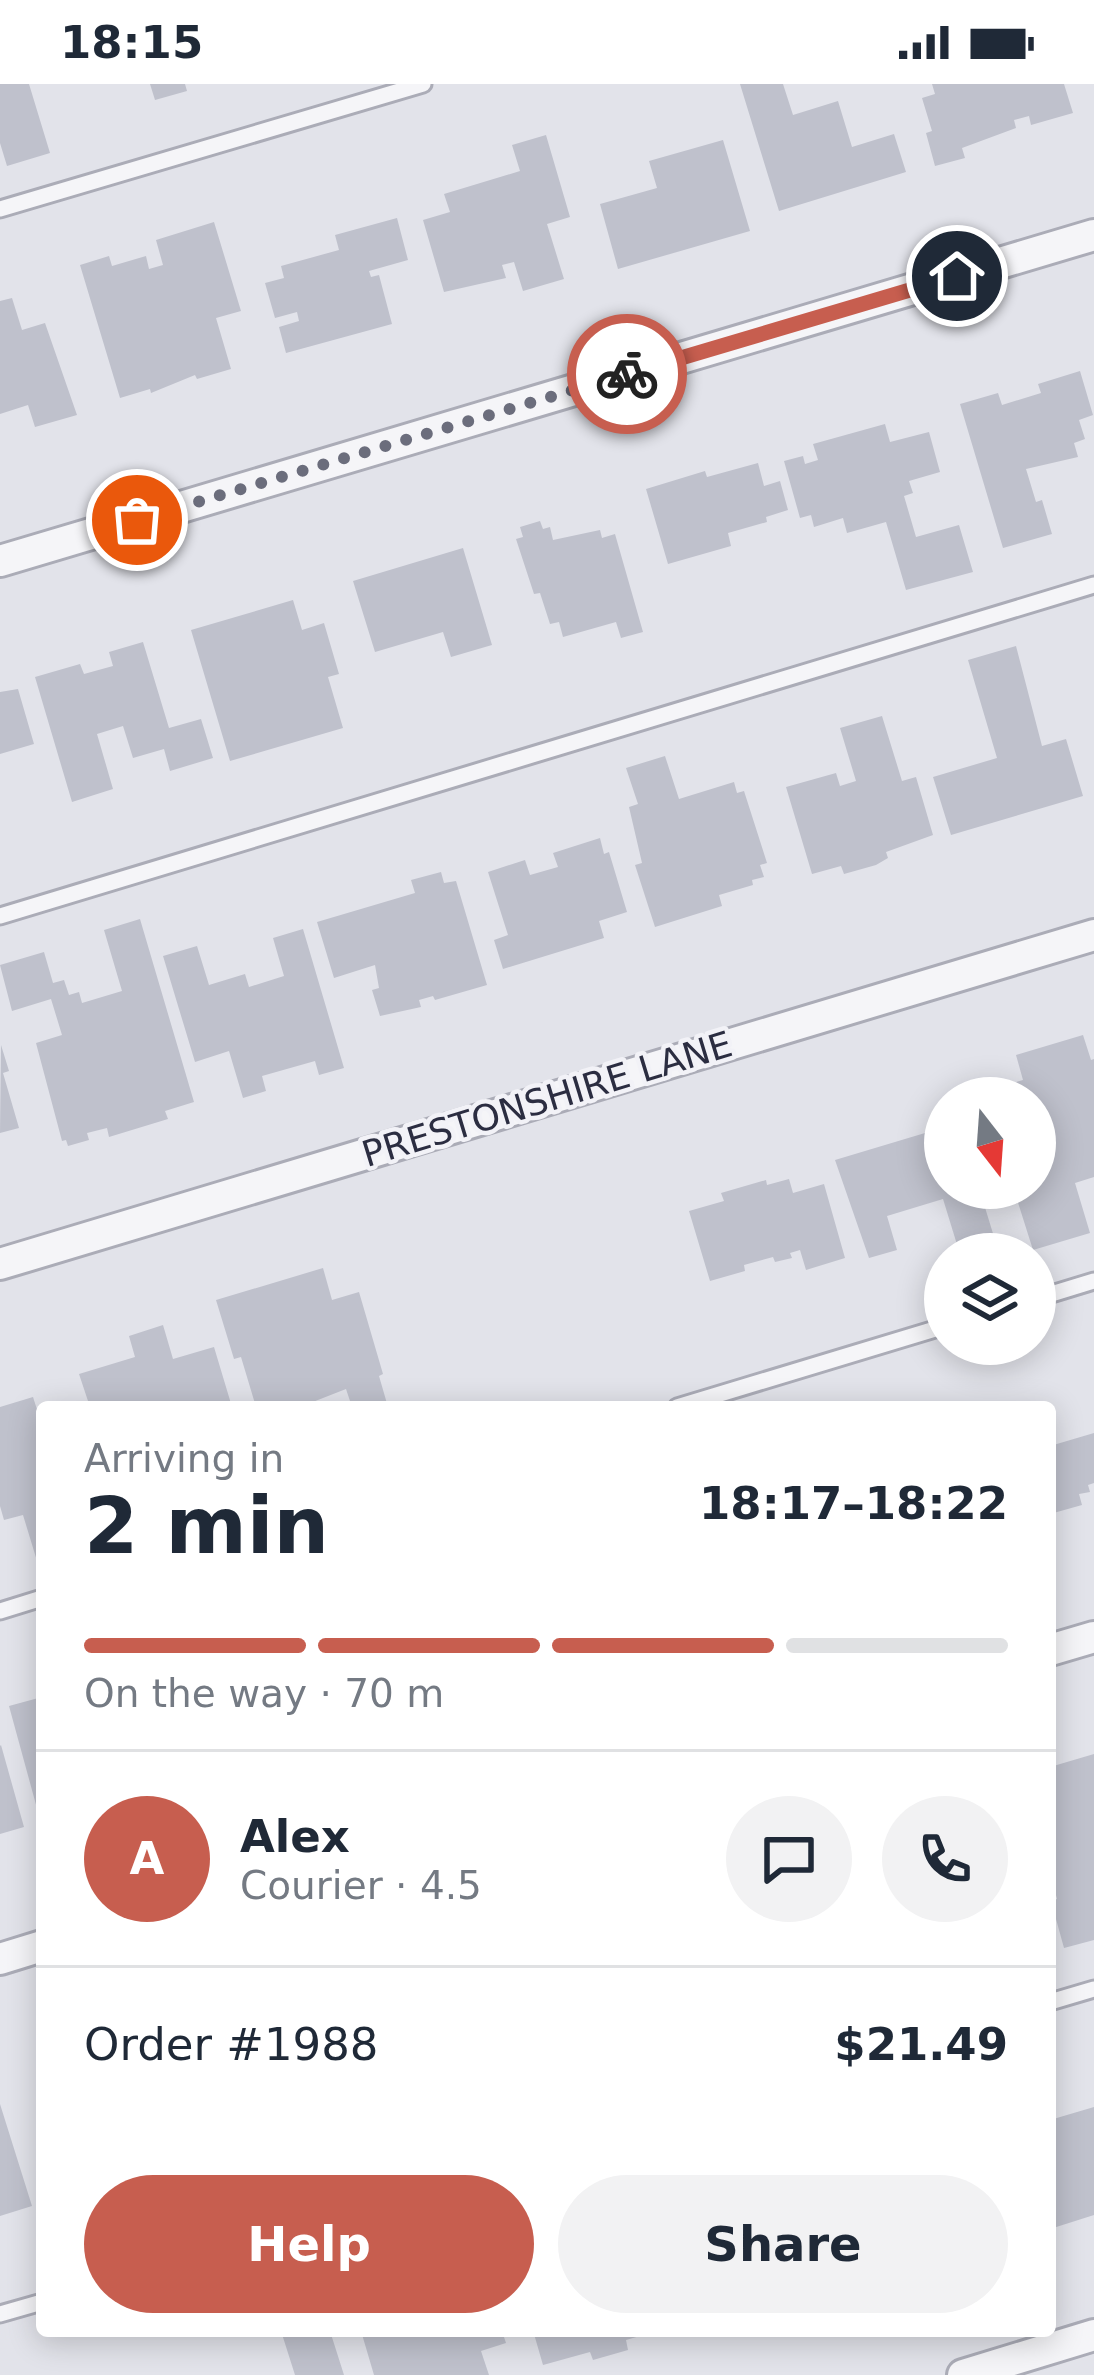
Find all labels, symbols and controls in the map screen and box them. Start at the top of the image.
text: 18:15 [60,16,203,69]
pin [906,225,1008,327]
icon: home [924,243,990,309]
courier [567,314,687,434]
icon: bike [594,341,660,407]
pin [86,469,188,571]
icon: bag [104,487,170,553]
street label: PRESTONSHIRE LANE [357,1023,737,1175]
north arrow [924,1077,1056,1209]
map controls [924,1077,1056,1365]
button: layers [924,1233,1056,1365]
text: Arriving in [84,1436,284,1481]
text: 18:17–18:22 [699,1477,1008,1530]
text: 2 min [84,1481,329,1571]
text: On the way · 70 m [84,1671,444,1716]
button: chat [726,1796,852,1922]
button: phone [882,1796,1008,1922]
text: Alex [240,1810,350,1863]
text: A [130,1832,164,1885]
text: Courier · 4.5 [240,1863,482,1908]
text: Order #1988 [84,2018,378,2071]
text: $21.49 [834,2018,1008,2071]
button: Help [84,2175,534,2313]
button: Share [558,2175,1008,2313]

